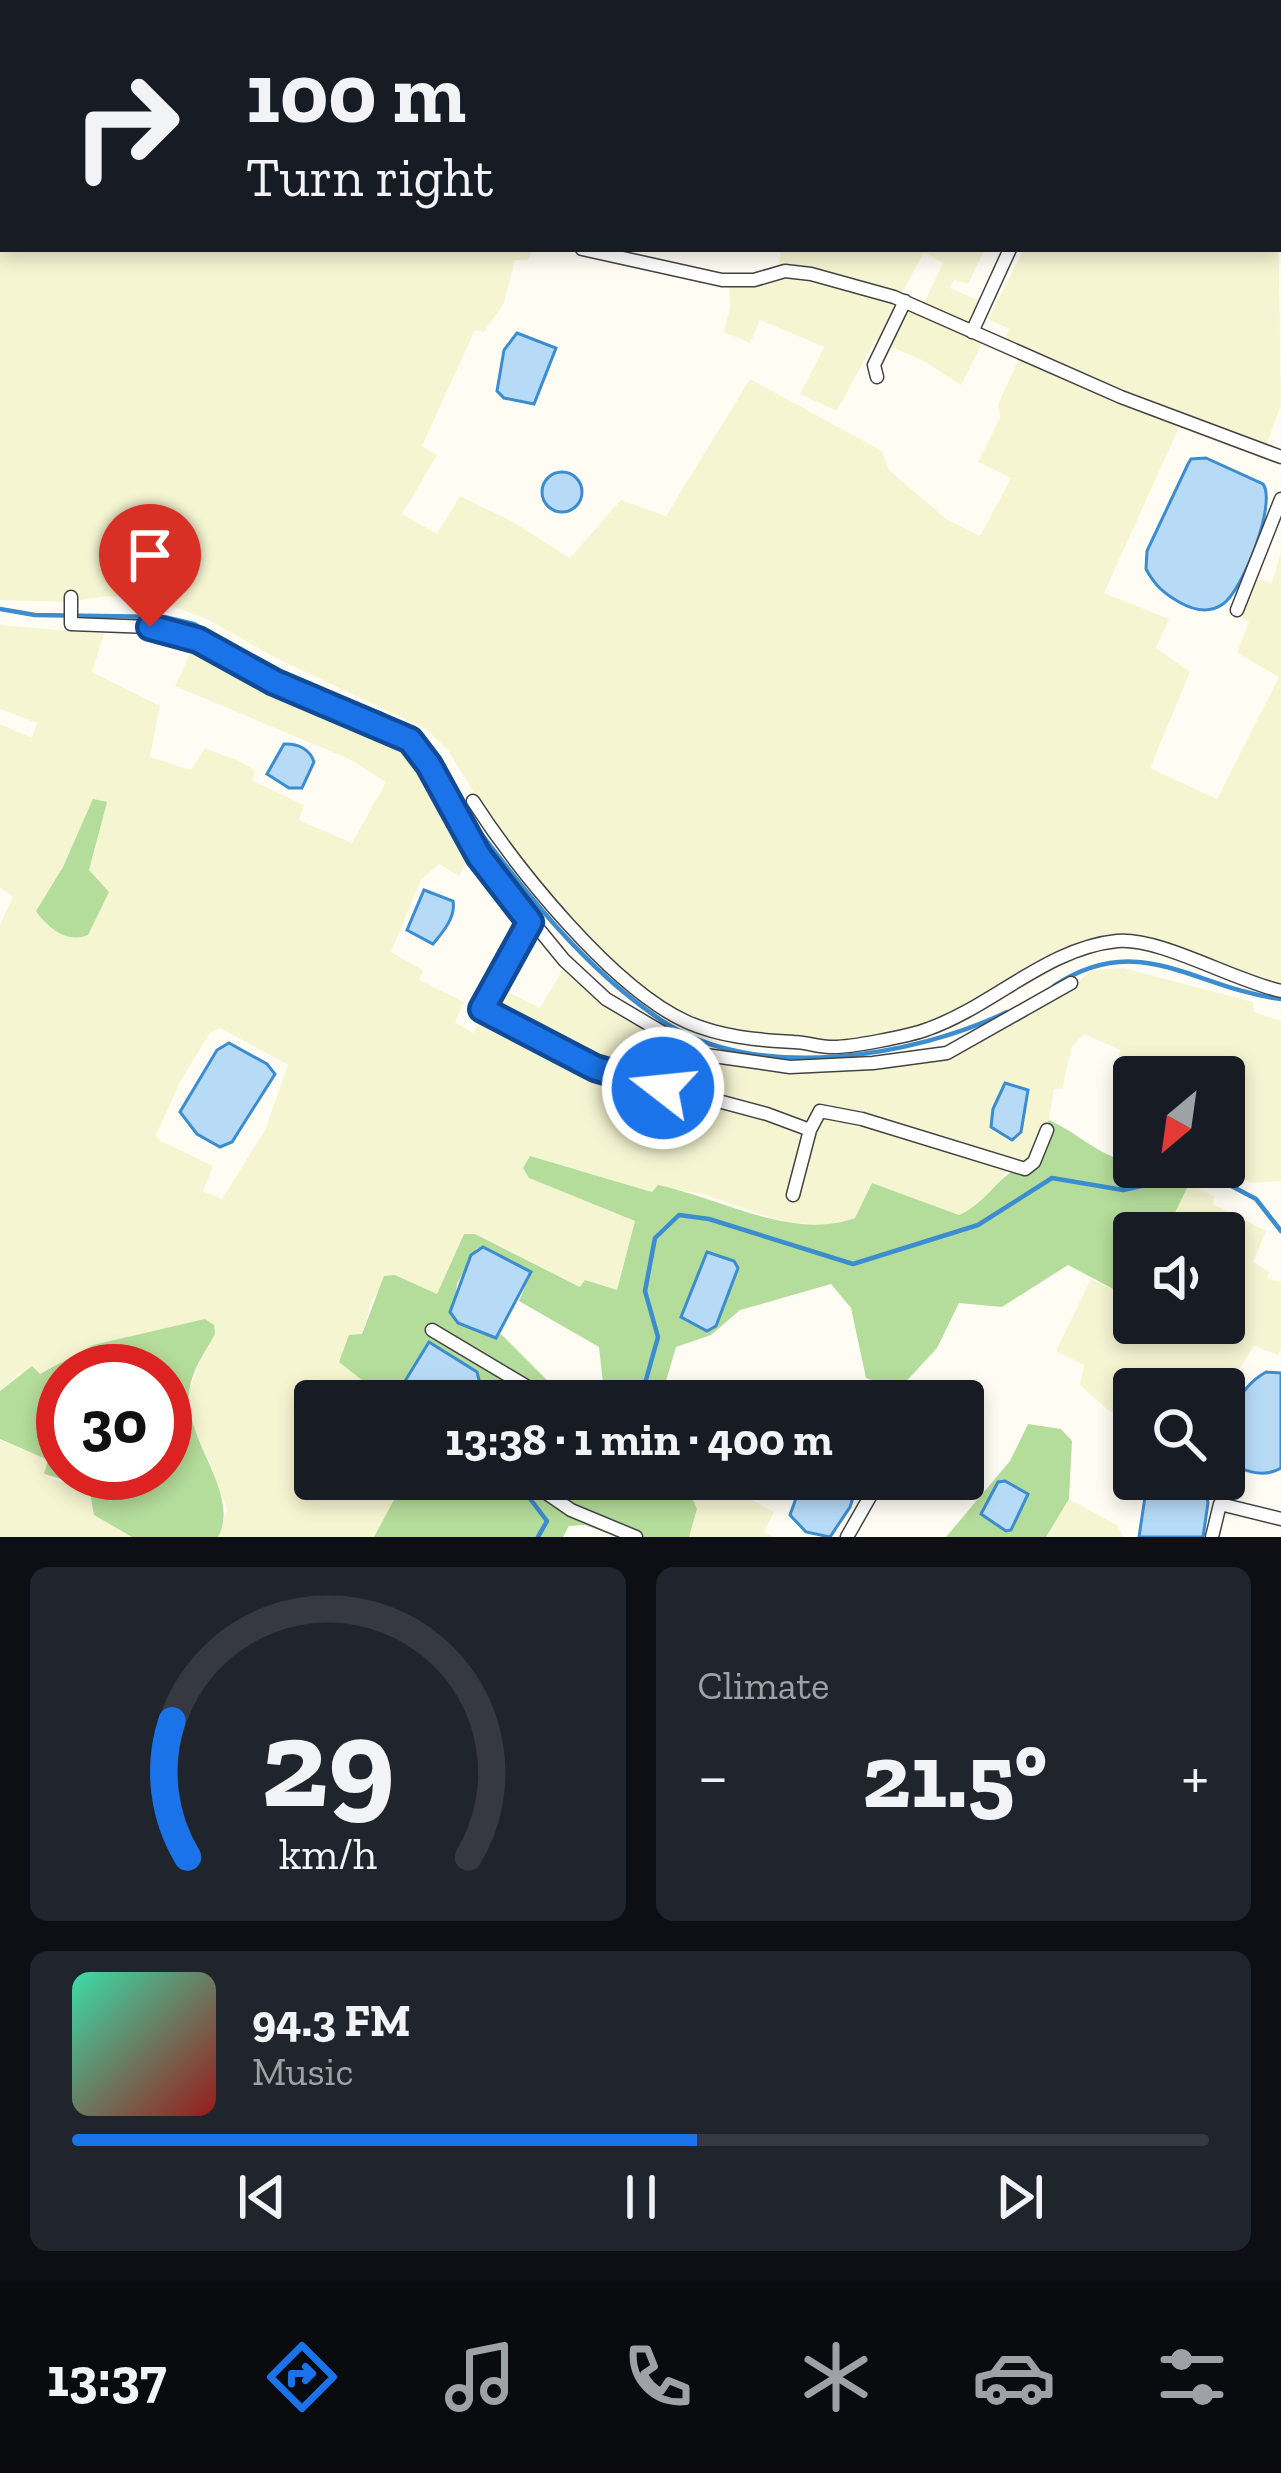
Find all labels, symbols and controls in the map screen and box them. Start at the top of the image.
text: 100 m [246,43,466,144]
icon: right [48,48,204,204]
text: Turn right [246,145,493,210]
pin [99,504,201,627]
icon: arrive [117,522,183,588]
position arrow [600,1025,726,1151]
north arrow [1113,1056,1245,1188]
map controls [1113,1056,1245,1500]
button: sound [1113,1212,1245,1344]
speed limit sign: 30 [36,1344,192,1500]
button: search [1113,1368,1245,1500]
text: 13:38 · 1 min · 400 m [445,1413,833,1467]
text: Climate [698,1662,829,1709]
text: 29 [261,1688,395,1838]
text: 21.5° [862,1722,1047,1830]
text: − [698,1737,728,1816]
text: + [1181,1737,1209,1816]
text: km/h [279,1829,377,1880]
text: 94.3 FM [252,1994,410,2048]
text: Music [252,2048,354,2095]
icon: previous [229,2164,295,2230]
icon: pause [608,2164,674,2230]
icon: next [987,2164,1053,2230]
icon: directions [260,2335,344,2419]
icon: music [438,2335,522,2419]
icon: phone [616,2335,700,2419]
icon: climate [794,2335,878,2419]
icon: car [972,2335,1056,2419]
icon: filters [1150,2335,1234,2419]
text: 13:37 [47,2345,166,2410]

